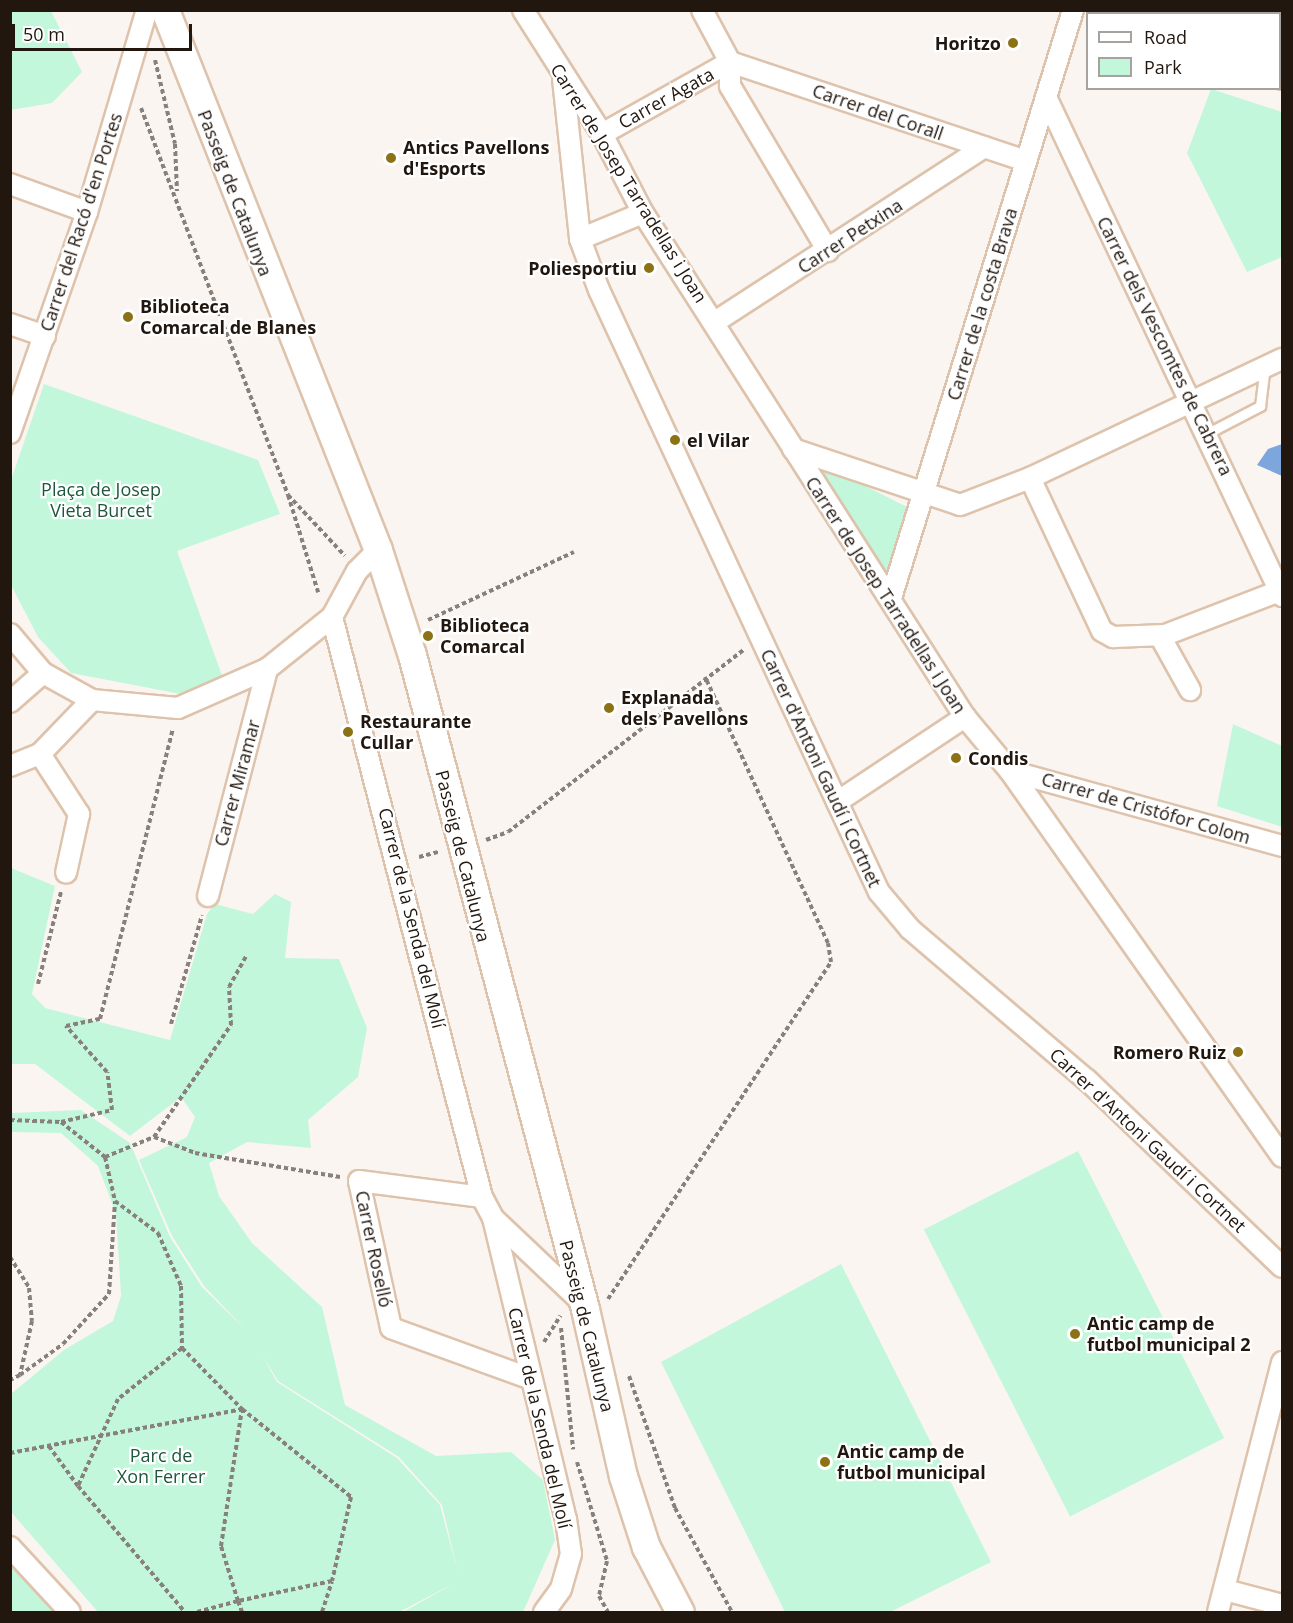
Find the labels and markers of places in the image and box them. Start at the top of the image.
place label: Horitzo [935,32,1001,54]
marker: Horitzo [1006,36,1020,50]
place label: Antics Pavellons d'Esports [403,137,549,180]
marker: Antics Pavellons d'Esports [384,151,398,165]
place label: Poliesportiu [528,257,637,279]
marker: Poliesportiu [642,261,656,275]
place label: Biblioteca Comarcal de Blanes [140,296,316,338]
marker: Biblioteca Comarcal de Blanes [121,310,135,324]
place label: el Vilar [687,429,750,451]
marker: el Vilar [668,433,682,447]
place label: Biblioteca Comarcal [440,615,530,658]
marker: Biblioteca Comarcal [421,629,435,643]
place label: Explanada dels Pavellons [621,687,748,730]
marker: Explanada dels Pavellons [602,701,616,715]
place label: Restaurante Cullar [360,711,471,754]
marker: Restaurante Cullar [341,725,355,739]
place label: Condis [968,747,1028,769]
marker: Condis [949,751,963,765]
place label: Romero Ruiz [1113,1041,1226,1063]
marker: Romero Ruiz [1231,1045,1245,1059]
place label: Antic camp de futbol municipal 2 [1087,1313,1251,1356]
marker: Antic camp de futbol municipal 2 [1068,1327,1082,1341]
place label: Antic camp de futbol municipal [837,1441,986,1484]
marker: Antic camp de futbol municipal [818,1455,832,1469]

